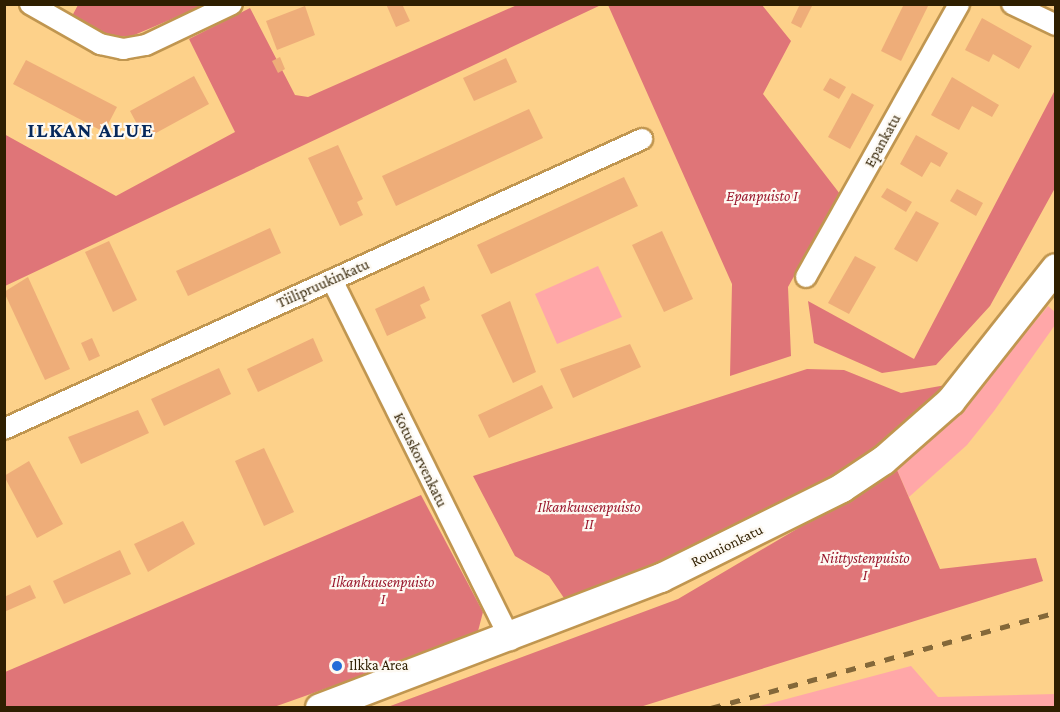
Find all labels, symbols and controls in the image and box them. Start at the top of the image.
street label: Epankatu [861,111,905,171]
district label: ILKAN ALUE [28,117,154,143]
park label: Epanpuisto I [726,188,798,206]
street label: Tiilipruukinkatu [274,256,372,312]
street label: Kotuskorvenkatu [389,410,451,510]
park label: Ilkankuusenpuisto II [538,498,640,533]
street label: Rounionkatu [688,521,766,571]
park label: Niittystenpuisto I [820,549,910,584]
park label: Ilkankuusenpuisto I [332,573,434,608]
place label: Ilkka Area [349,657,409,675]
marker: Ilkka Area [330,659,344,673]

